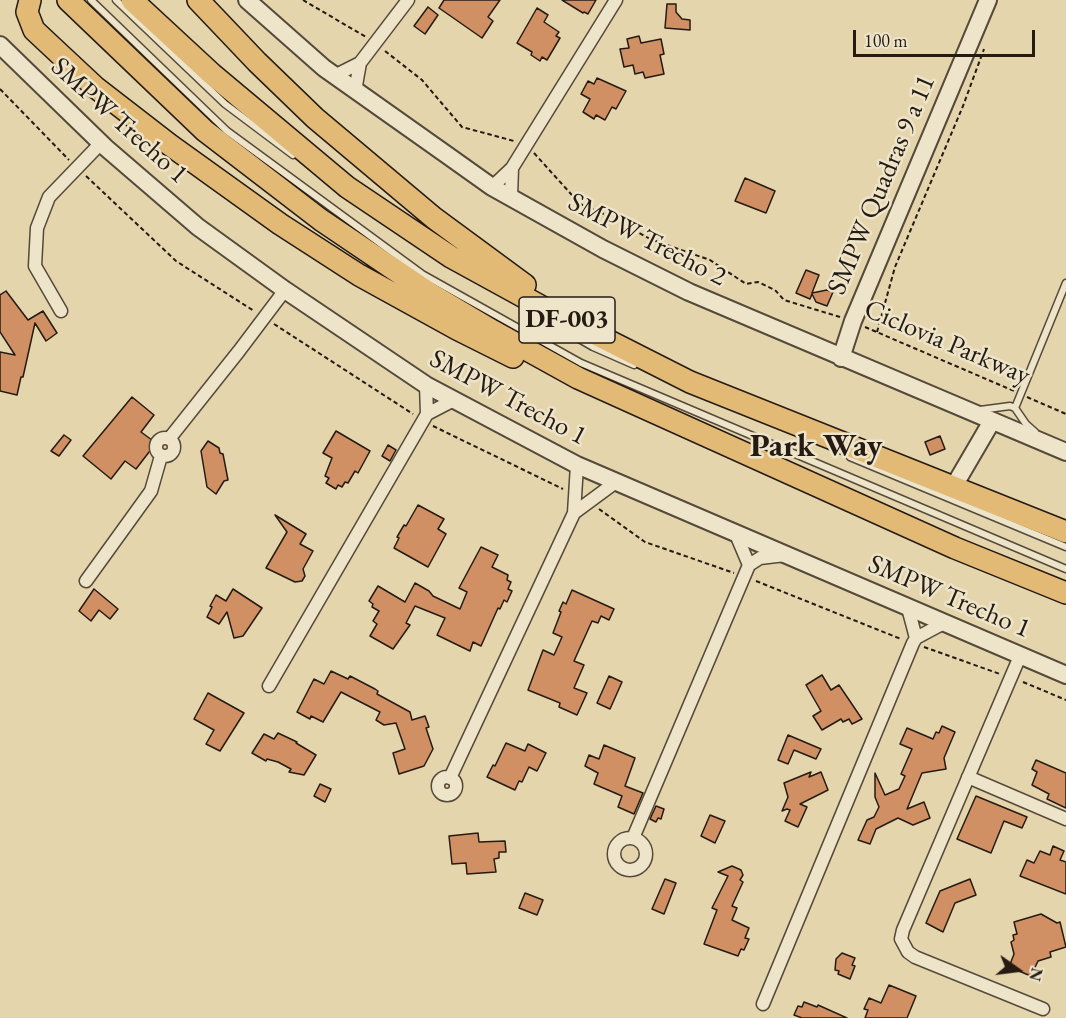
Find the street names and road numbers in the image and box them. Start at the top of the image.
street label: SMPW Trecho 1 [44,51,194,191]
street label: SMPW Quadras 9 a 11 [821,70,943,300]
street label: SMPW Trecho 2 [562,186,732,294]
street label: Ciclovia Parkway [859,293,1035,393]
road number: DF-003 [519,297,615,343]
street label: SMPW Trecho 1 [424,343,592,453]
street label: SMPW Trecho 1 [863,548,1035,646]

